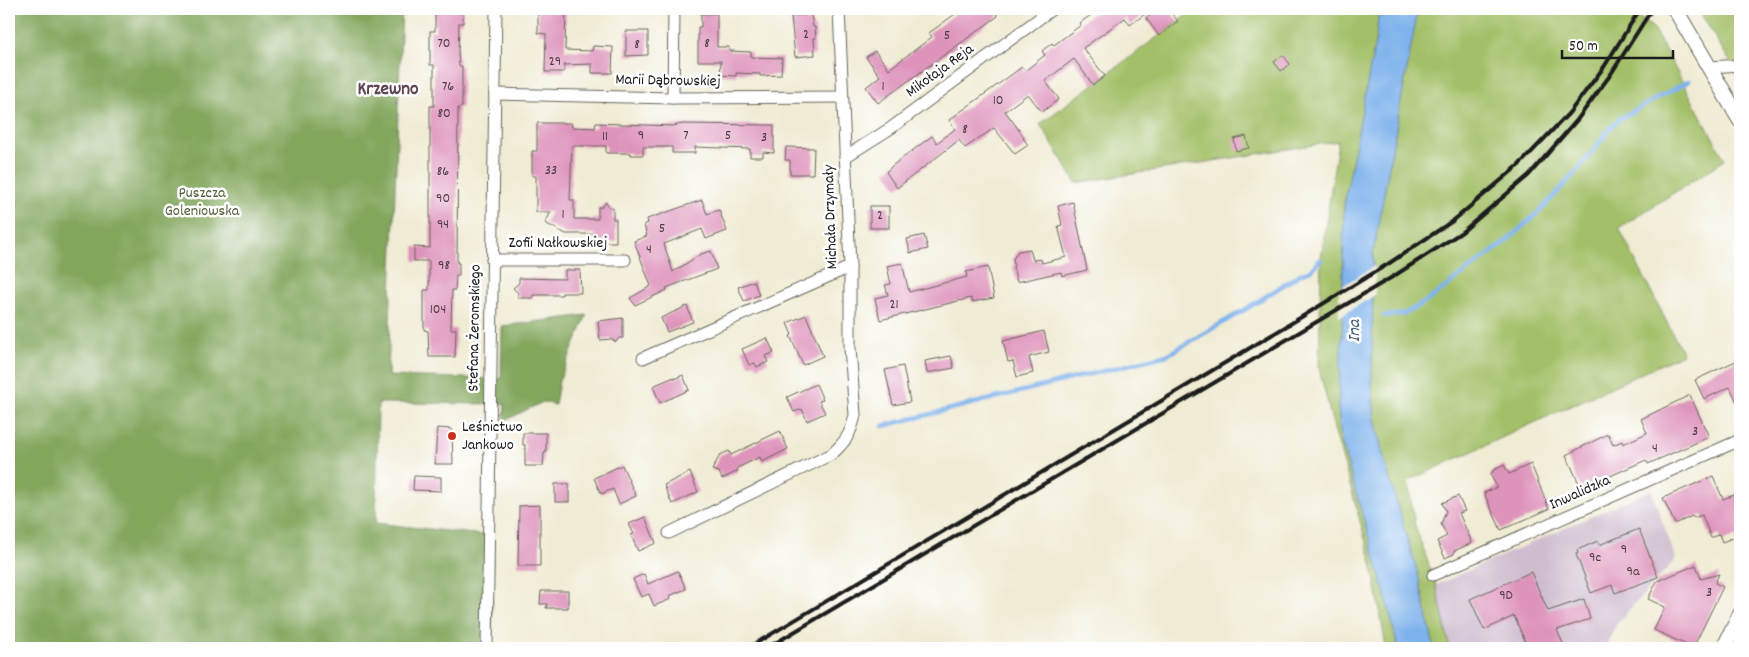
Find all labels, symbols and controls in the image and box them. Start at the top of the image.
house number: 2 [803,25,809,45]
house number: 5 [944,26,950,46]
scale bar [1562,28,1673,60]
house number: 70 [438,34,451,54]
house number: 8 [704,34,710,54]
house number: 8 [634,35,640,55]
text: 50 m [1569,36,1598,58]
street label: Mikołaja Reja [901,38,979,104]
house number: 29 [549,52,561,72]
street label: Marii Dąbrowskiej [615,69,721,93]
district label: Krzewno [358,77,419,104]
house number: 76 [442,77,454,97]
house number: 1 [881,77,885,97]
house number: 10 [993,91,1003,111]
house number: 80 [437,104,451,124]
house number: 8 [962,120,968,140]
house number: 9 [638,126,644,146]
house number: 7 [683,126,689,146]
house number: 5 [725,126,731,146]
house number: 11 [602,127,608,147]
house number: 3 [761,128,767,148]
house number: 33 [545,161,557,181]
house number: 86 [437,162,449,182]
street label: Michała Drzymały [818,164,844,270]
park label: Puszcza Goleniowska [165,182,240,223]
house number: 90 [436,189,450,209]
house number: 1 [561,205,565,225]
house number: 2 [877,206,883,226]
house number: 94 [437,215,449,235]
house number: 5 [659,219,665,239]
street label: Zofii Nałkowskiej [508,232,608,255]
house number: 4 [646,240,652,260]
house number: 98 [438,256,450,276]
street label: Stefana Żeromskiego [462,264,488,392]
house number: 21 [889,295,899,315]
house number: 104 [430,300,446,320]
water label: Ina [1343,318,1368,342]
place label: Leśnictwo Jankowo [462,416,523,457]
house number: 3 [1692,422,1698,442]
marker: Leśnictwo Jankowo [446,430,458,442]
house number: 4 [1652,439,1658,459]
street label: Inwalidzka [1546,469,1615,517]
house number: 9 [1621,540,1627,560]
house number: 9c [1589,548,1601,568]
house number: 9a [1627,562,1640,582]
house number: 3 [1706,583,1712,603]
house number: 9D [1499,586,1513,606]

